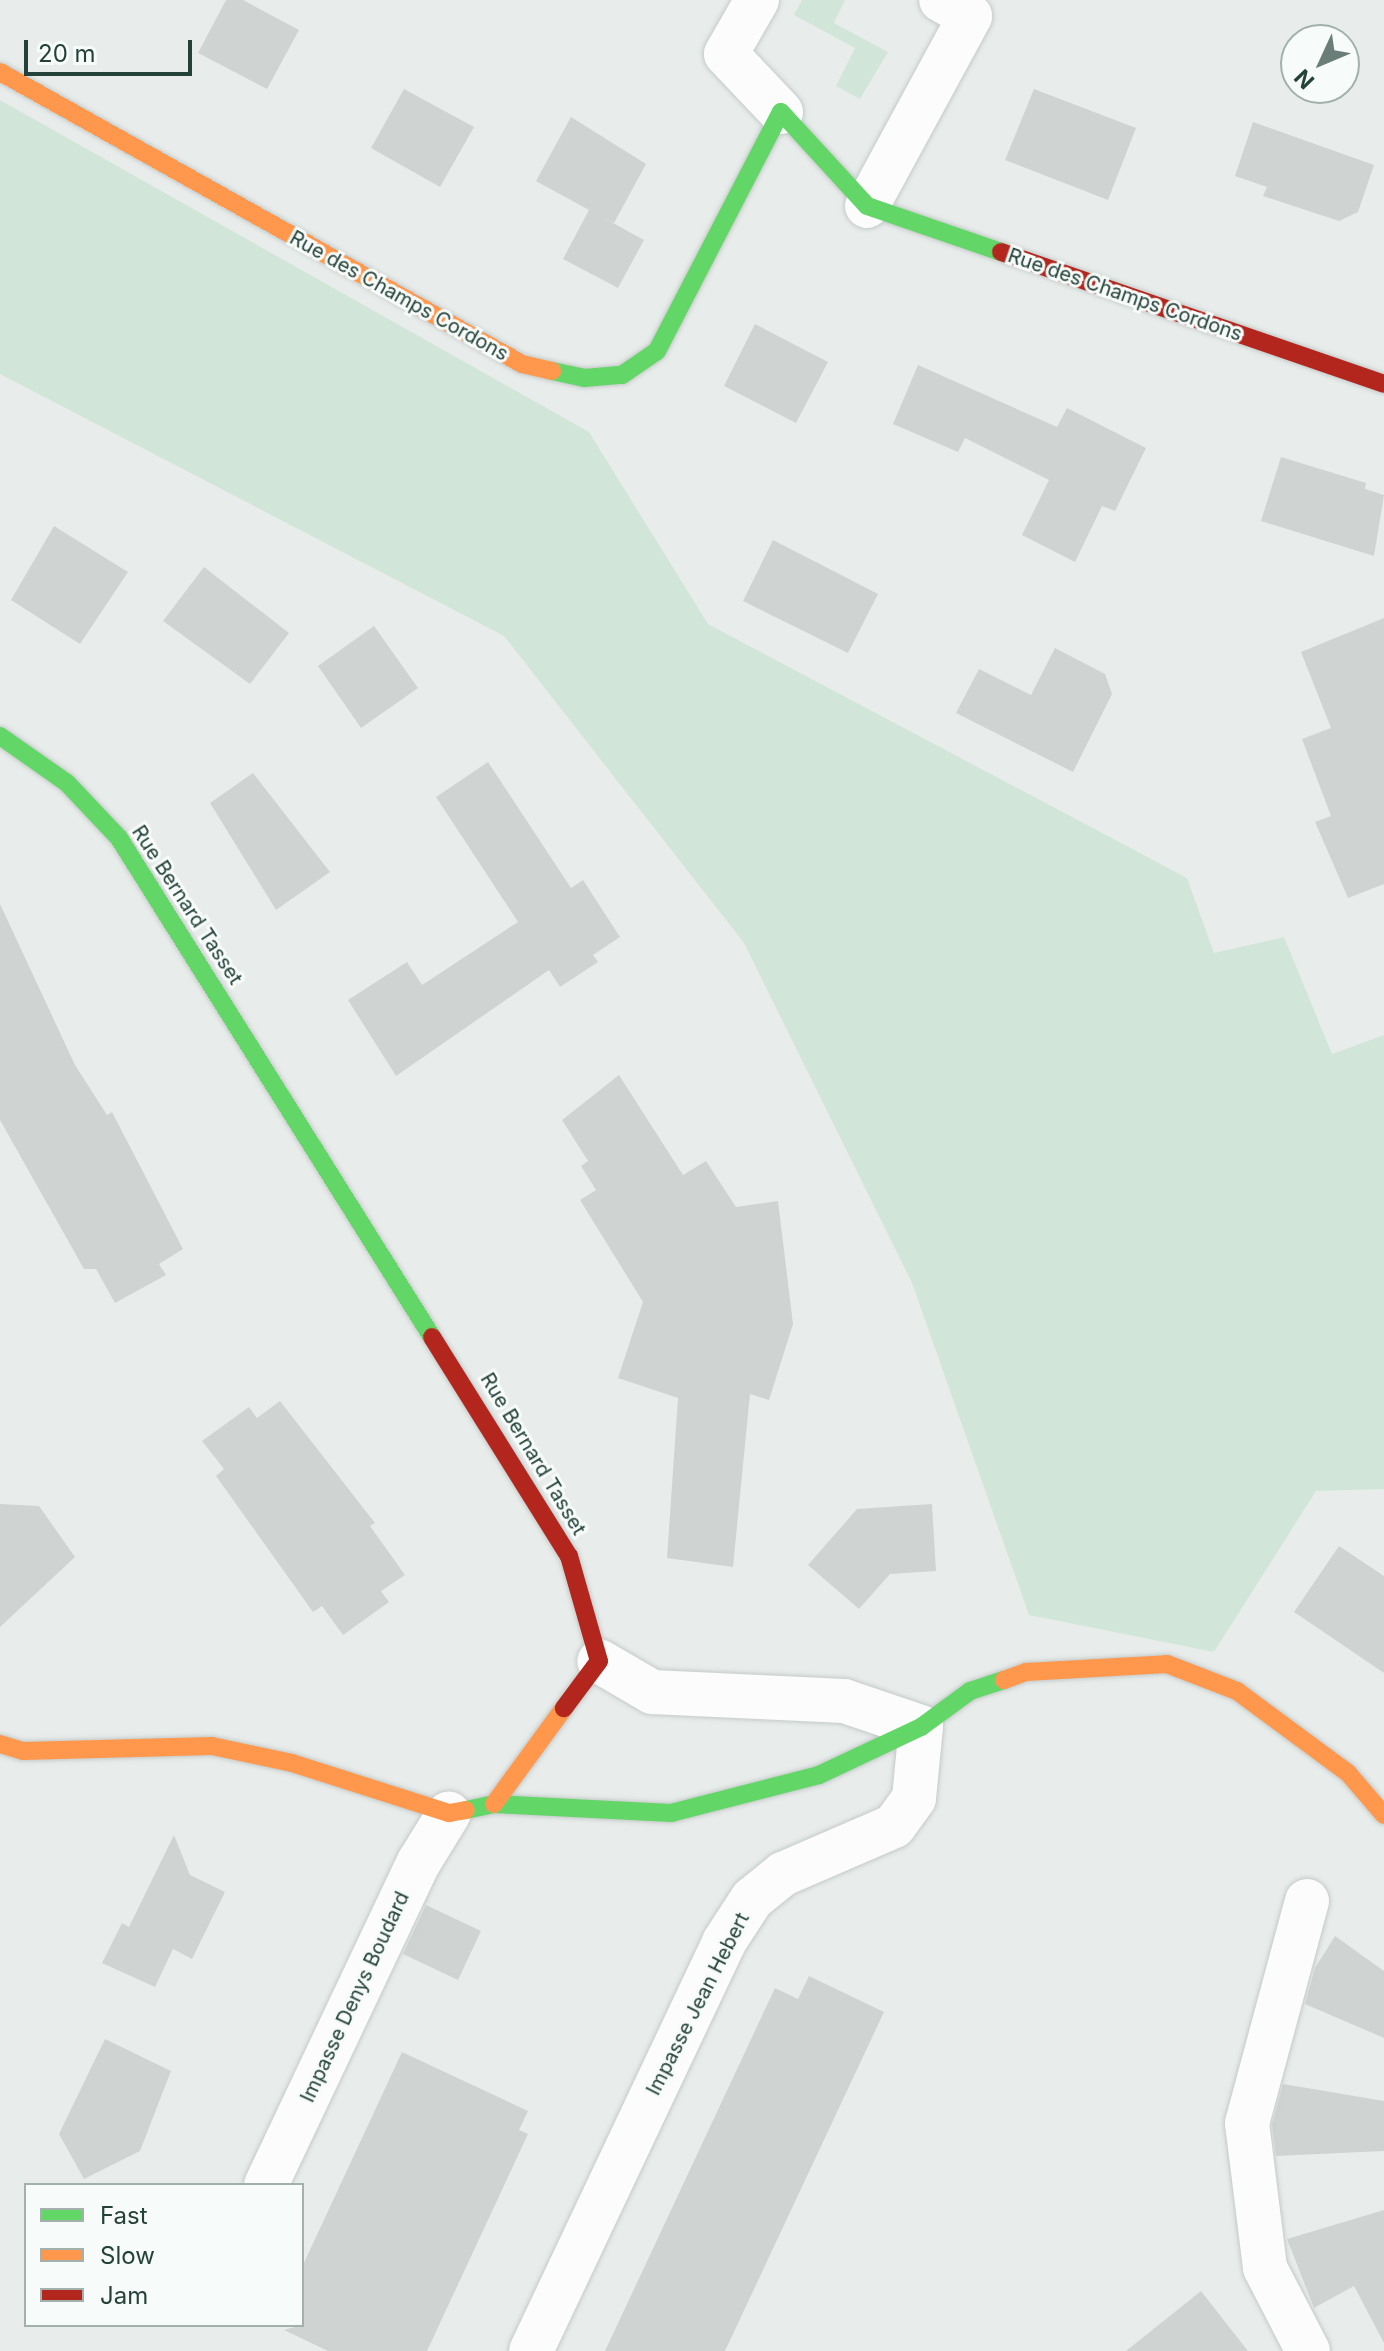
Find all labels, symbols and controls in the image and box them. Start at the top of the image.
scale bar [28,24,196,74]
north arrow [1280,24,1360,104]
text: 20 m [38,39,96,68]
text: N [1289,64,1319,94]
street label: Rue des Champs Cordons [286,226,512,366]
street label: Rue des Champs Cordons [1005,244,1245,346]
street label: Rue Bernard Tasset [127,821,247,989]
street label: Rue Bernard Tasset [475,1369,591,1539]
street label: Impasse Denys Boudard [296,1888,414,2106]
street label: Impasse Jean Hebert [642,1909,754,2099]
legend [24,2183,304,2327]
text: Fast [100,2201,148,2230]
text: Slow [100,2241,155,2270]
text: Jam [100,2281,148,2310]

